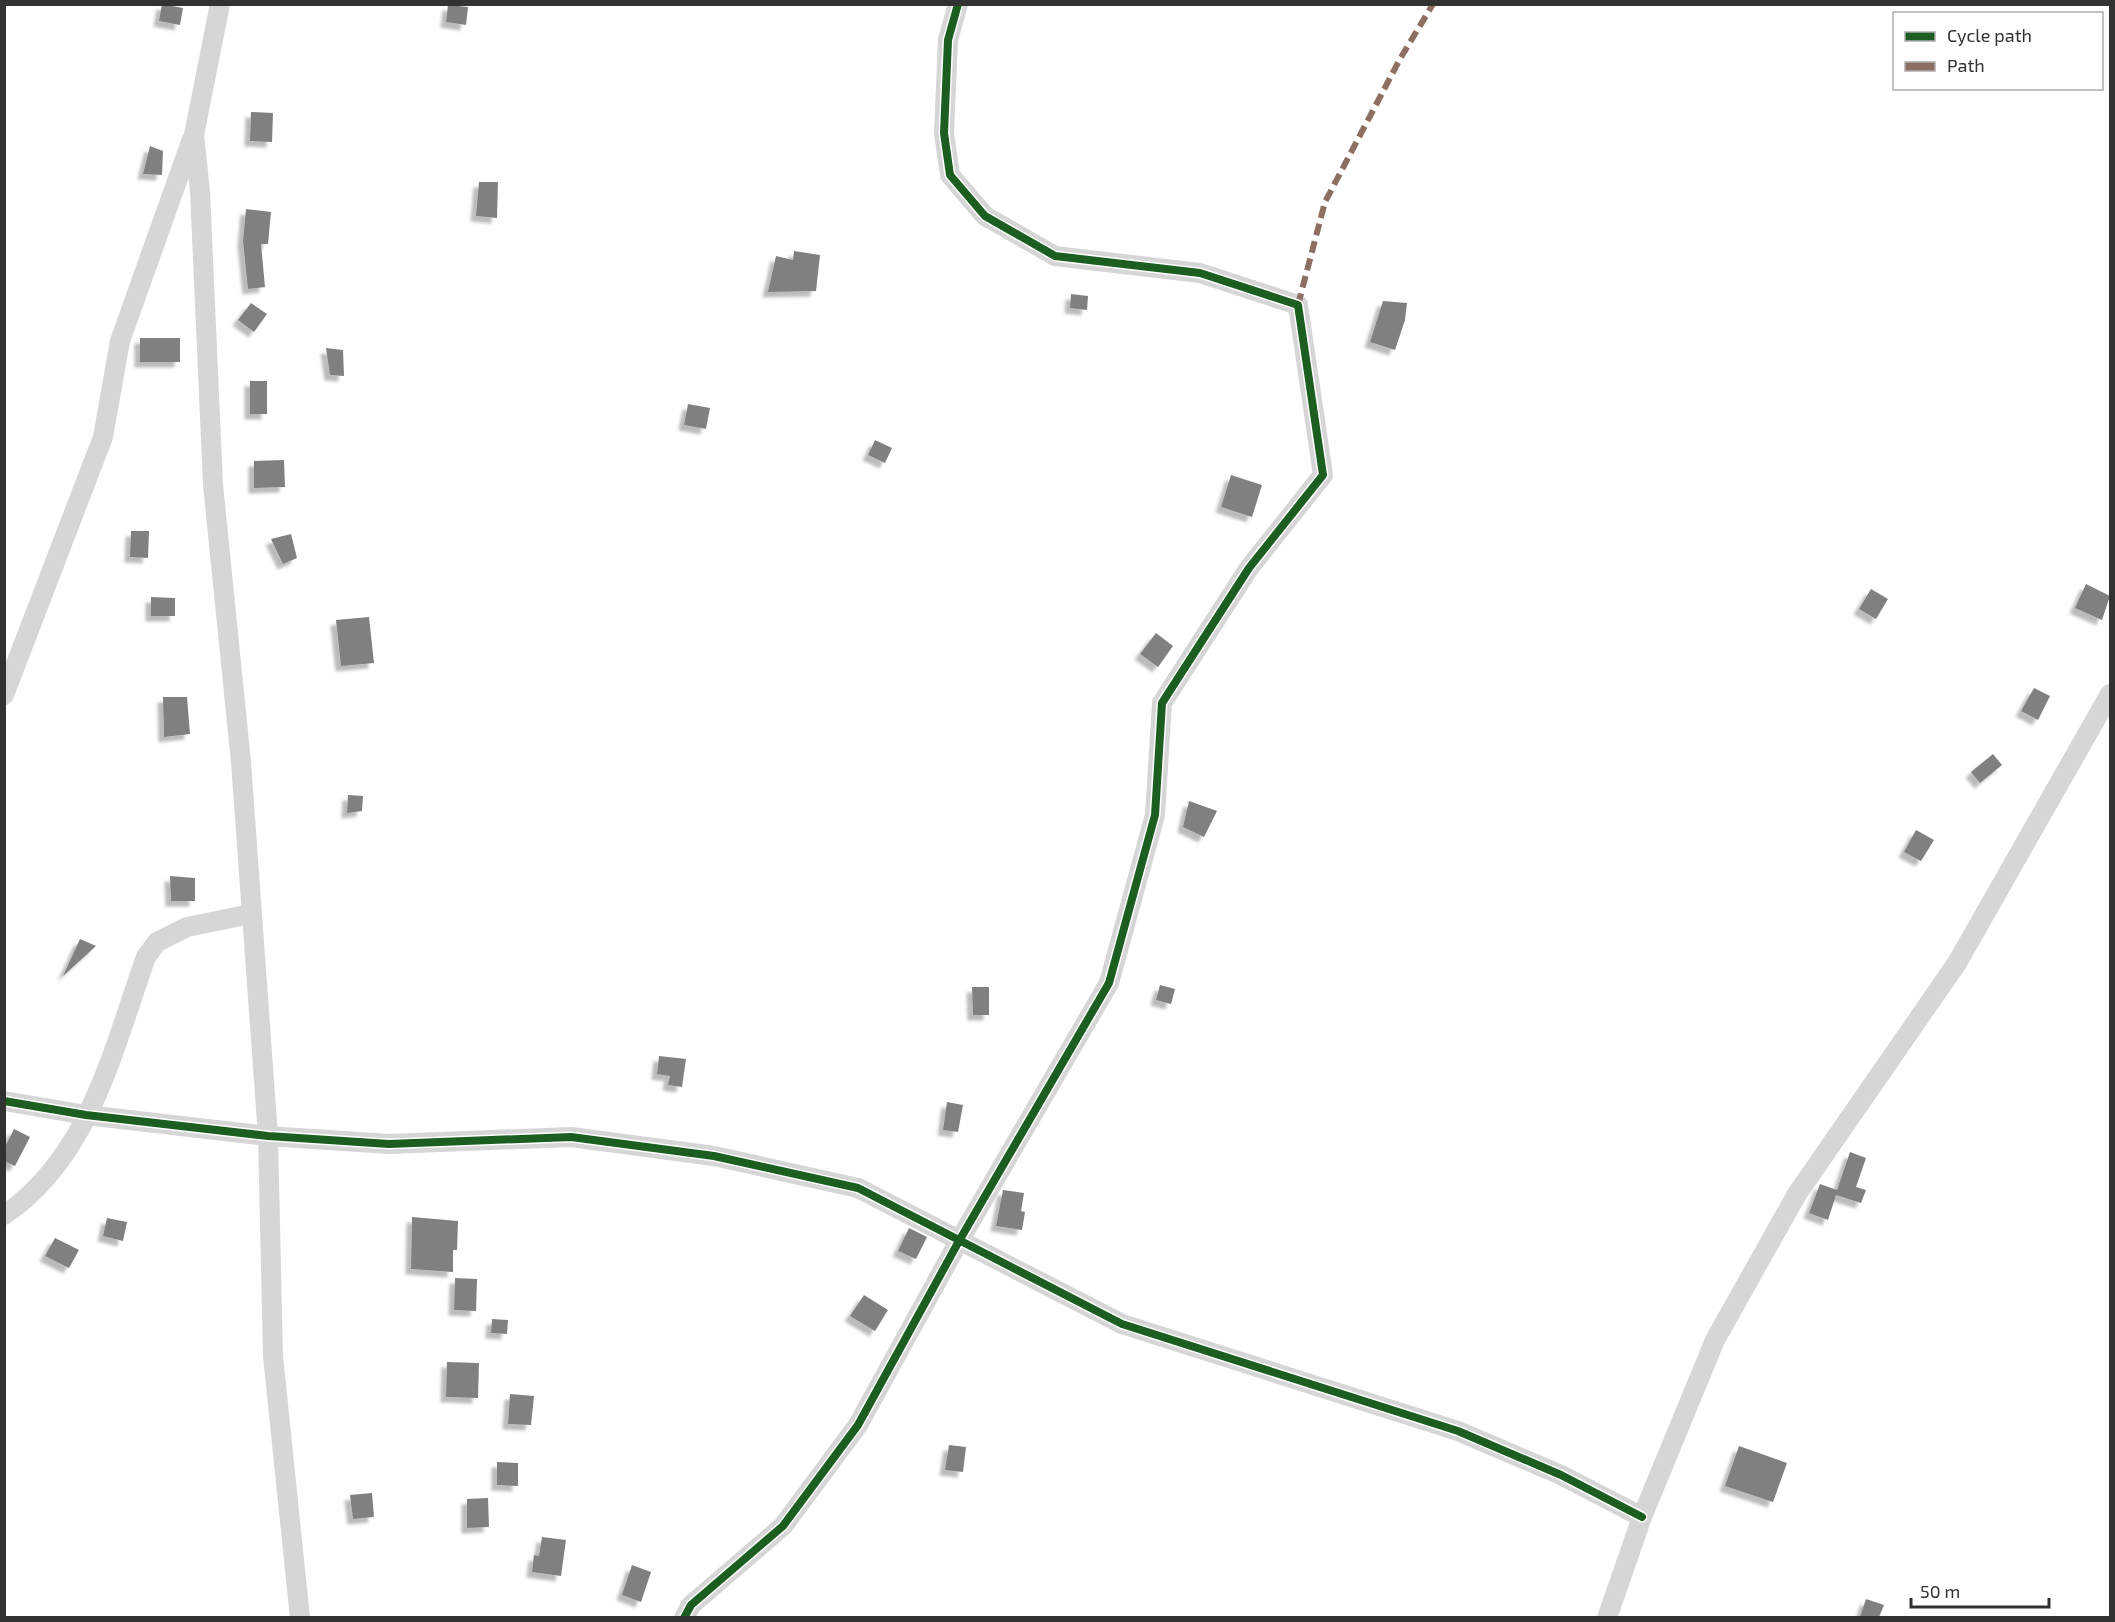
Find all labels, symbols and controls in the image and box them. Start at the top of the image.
legend [1893,12,2103,90]
text: Cycle path [1947,24,2032,46]
text: Path [1947,54,1985,76]
scale bar [1911,1571,2049,1609]
text: 50 m [1920,1580,1960,1602]

